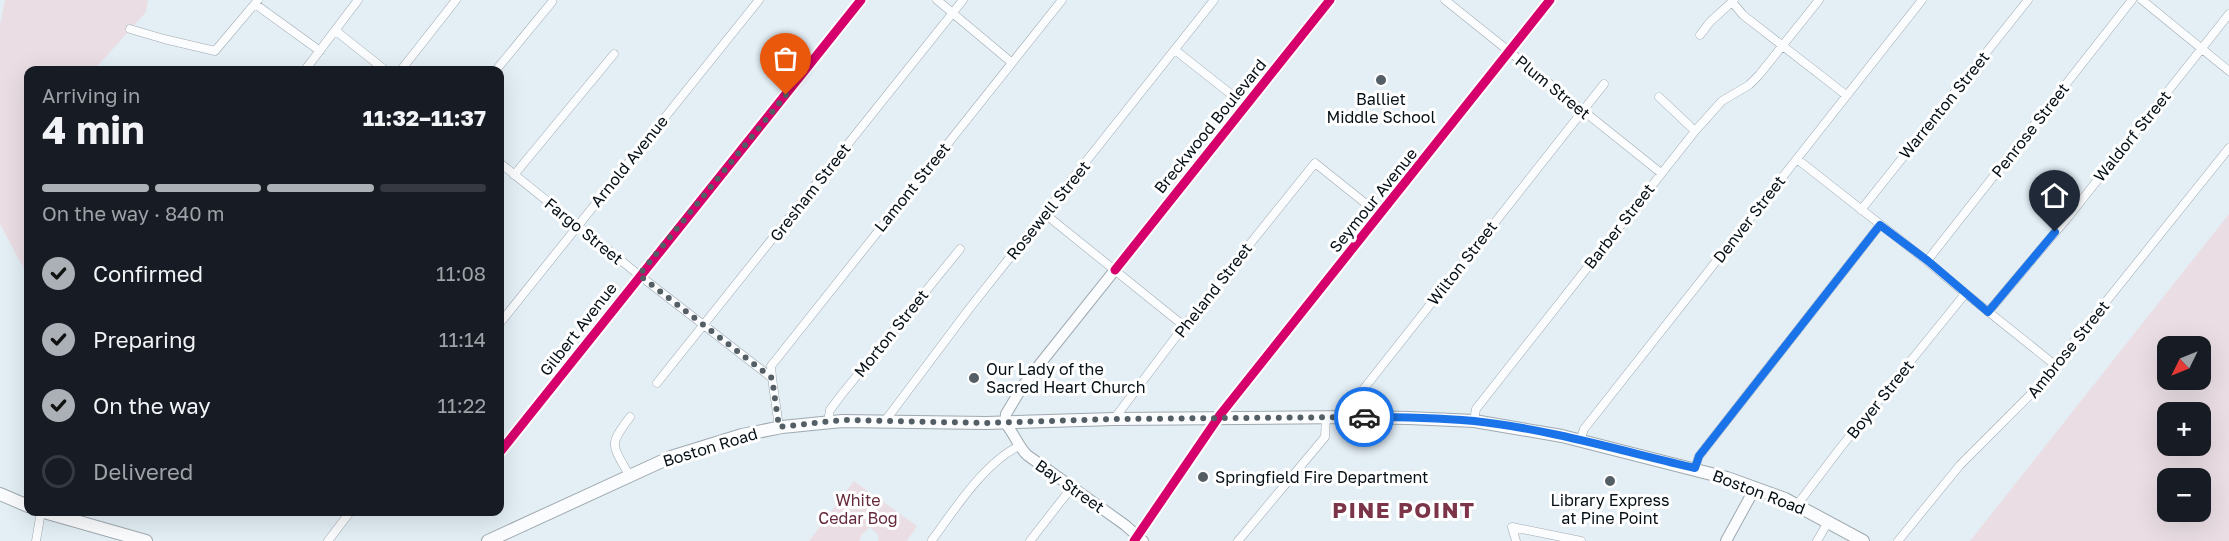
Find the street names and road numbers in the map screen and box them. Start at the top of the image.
street label: Warrenton Street [1895,47,1993,163]
street label: Plum Street [1511,51,1595,123]
street label: Breckwood Boulevard [1150,55,1270,197]
street label: Penrose Street [1987,79,2073,181]
street label: Waldorf Street [2089,86,2175,186]
street label: Arnold Avenue [586,111,672,211]
street label: Lamont Street [870,138,954,236]
street label: Gresham Street [765,139,855,245]
street label: Seymour Avenue [1325,144,1421,256]
street label: Rosewell Street [1002,156,1094,264]
street label: Denver Street [1709,171,1789,267]
street label: Barber Street [1579,179,1659,273]
street label: Fargo Street [541,193,627,269]
street label: Wilton Street [1423,217,1501,309]
street label: Pheland Street [1170,239,1256,341]
street label: Gilbert Avenue [535,278,621,380]
street label: Morton Street [850,285,932,381]
street label: Ambrose Street [2023,296,2113,402]
street label: Boyer Street [1842,356,1918,442]
street label: Boston Road [660,423,760,471]
street label: Bay Street [1032,455,1108,517]
street label: Boston Road [1710,465,1808,519]

